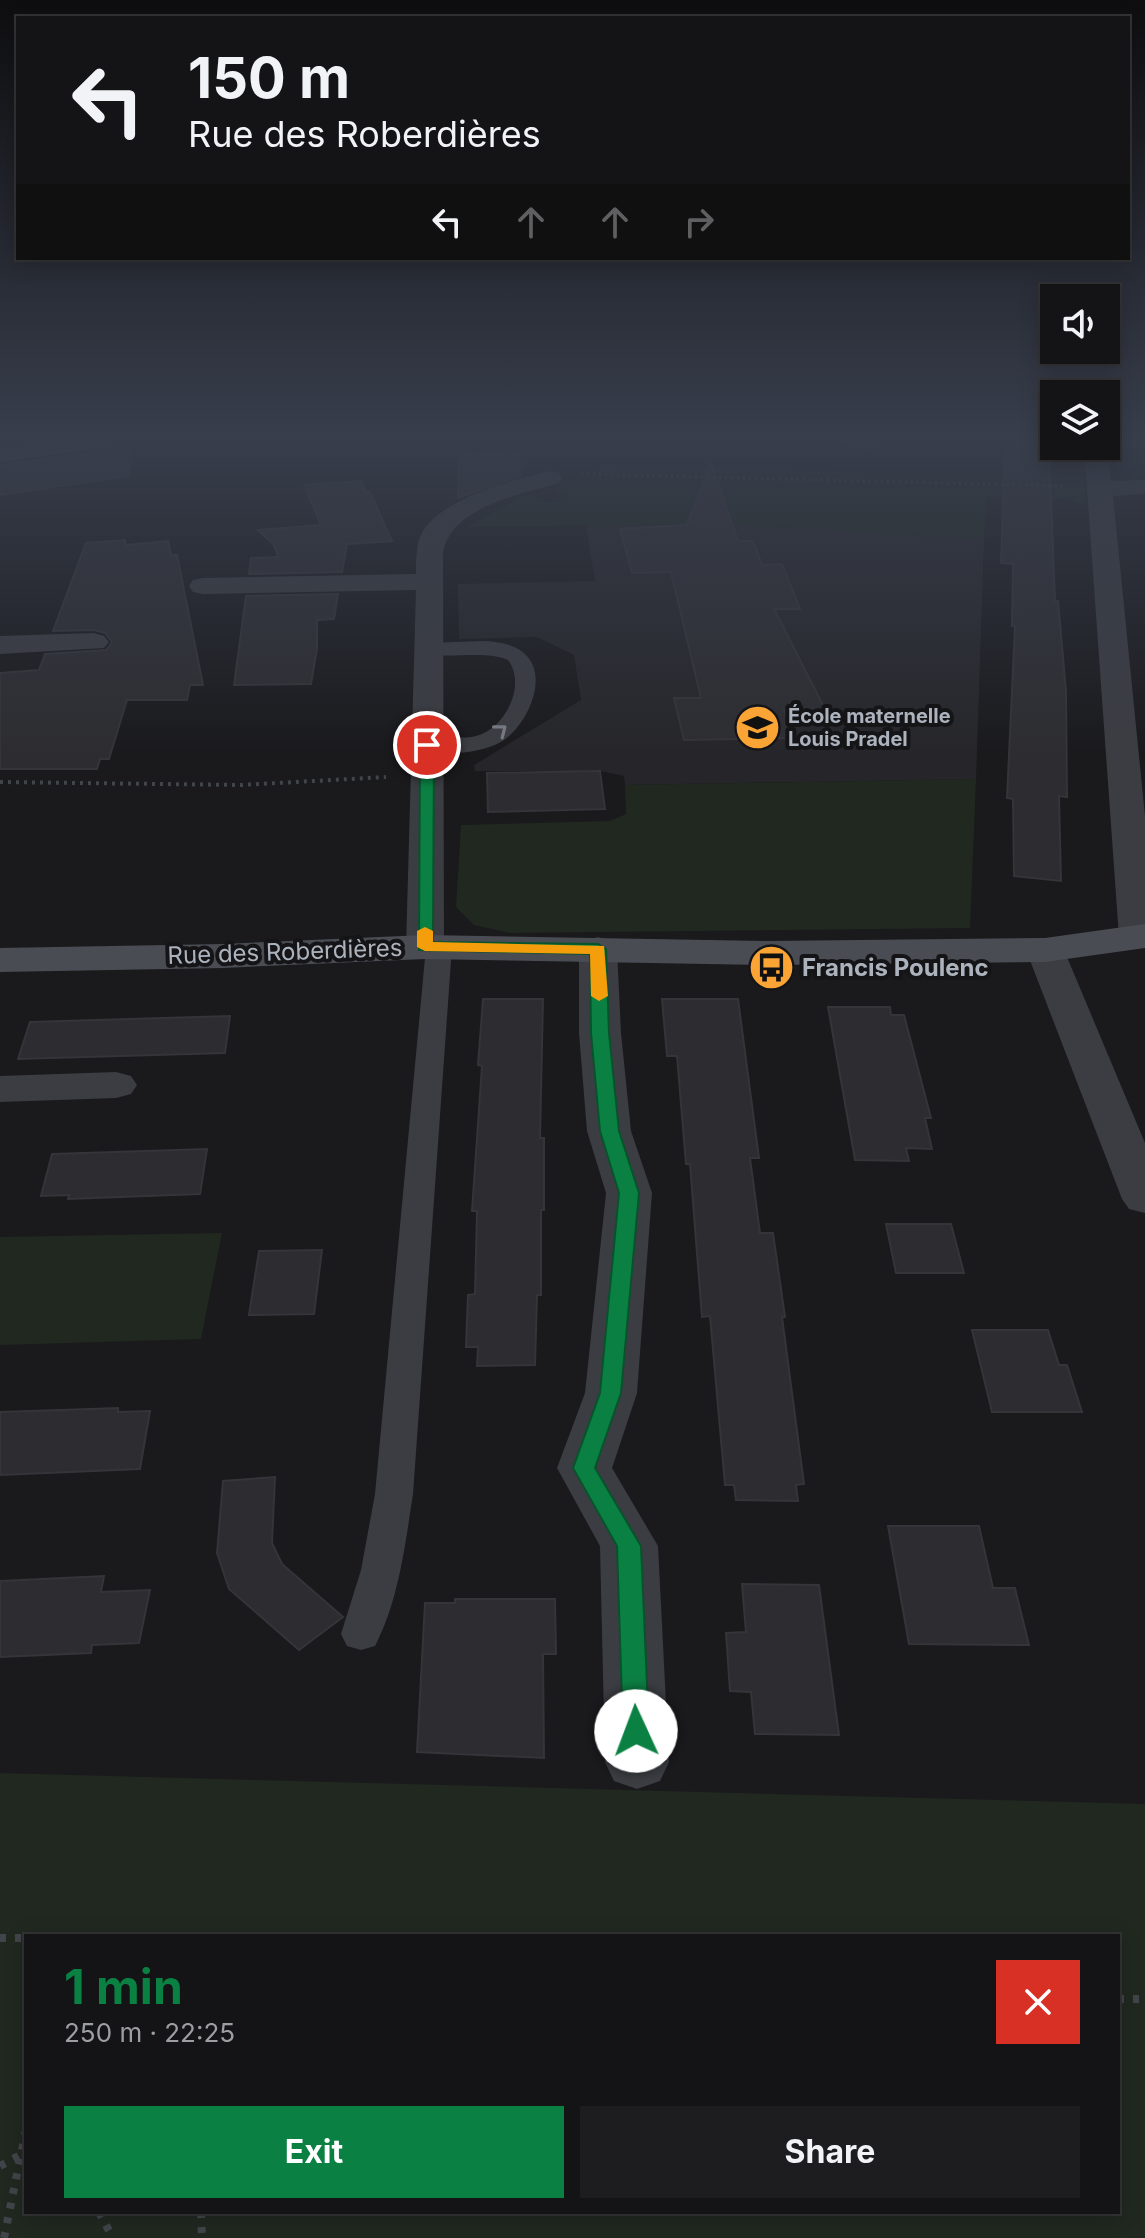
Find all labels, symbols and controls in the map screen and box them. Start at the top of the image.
text: 150 m [188,44,350,112]
icon: left [56,48,160,152]
text: Rue des Roberdières [188,112,541,156]
icon: left [425,200,469,244]
icon: ahead [509,200,553,244]
icon: ahead [593,200,637,244]
icon: right [677,200,721,244]
map controls [1040,284,1120,460]
button: sound [1040,284,1120,364]
button: layers [1040,380,1120,460]
school or university icon: École maternelle Louis Pradel [733,703,781,751]
place label: École maternelle Louis Pradel [788,703,951,751]
pin [393,711,461,779]
icon: arrive [405,723,449,767]
one-way arrow [492,725,507,739]
street label: Rue des Roberdières [167,933,403,970]
bus stop icon: Francis Poulenc [747,944,795,992]
place label: Francis Poulenc [802,953,989,982]
position arrow [594,1689,678,1773]
text: 1 min [64,1957,183,2016]
button: close [996,1960,1080,2044]
text: 250 m · 22:25 [64,2017,235,2048]
button: Exit [64,2106,564,2198]
button: Share [580,2106,1080,2198]

